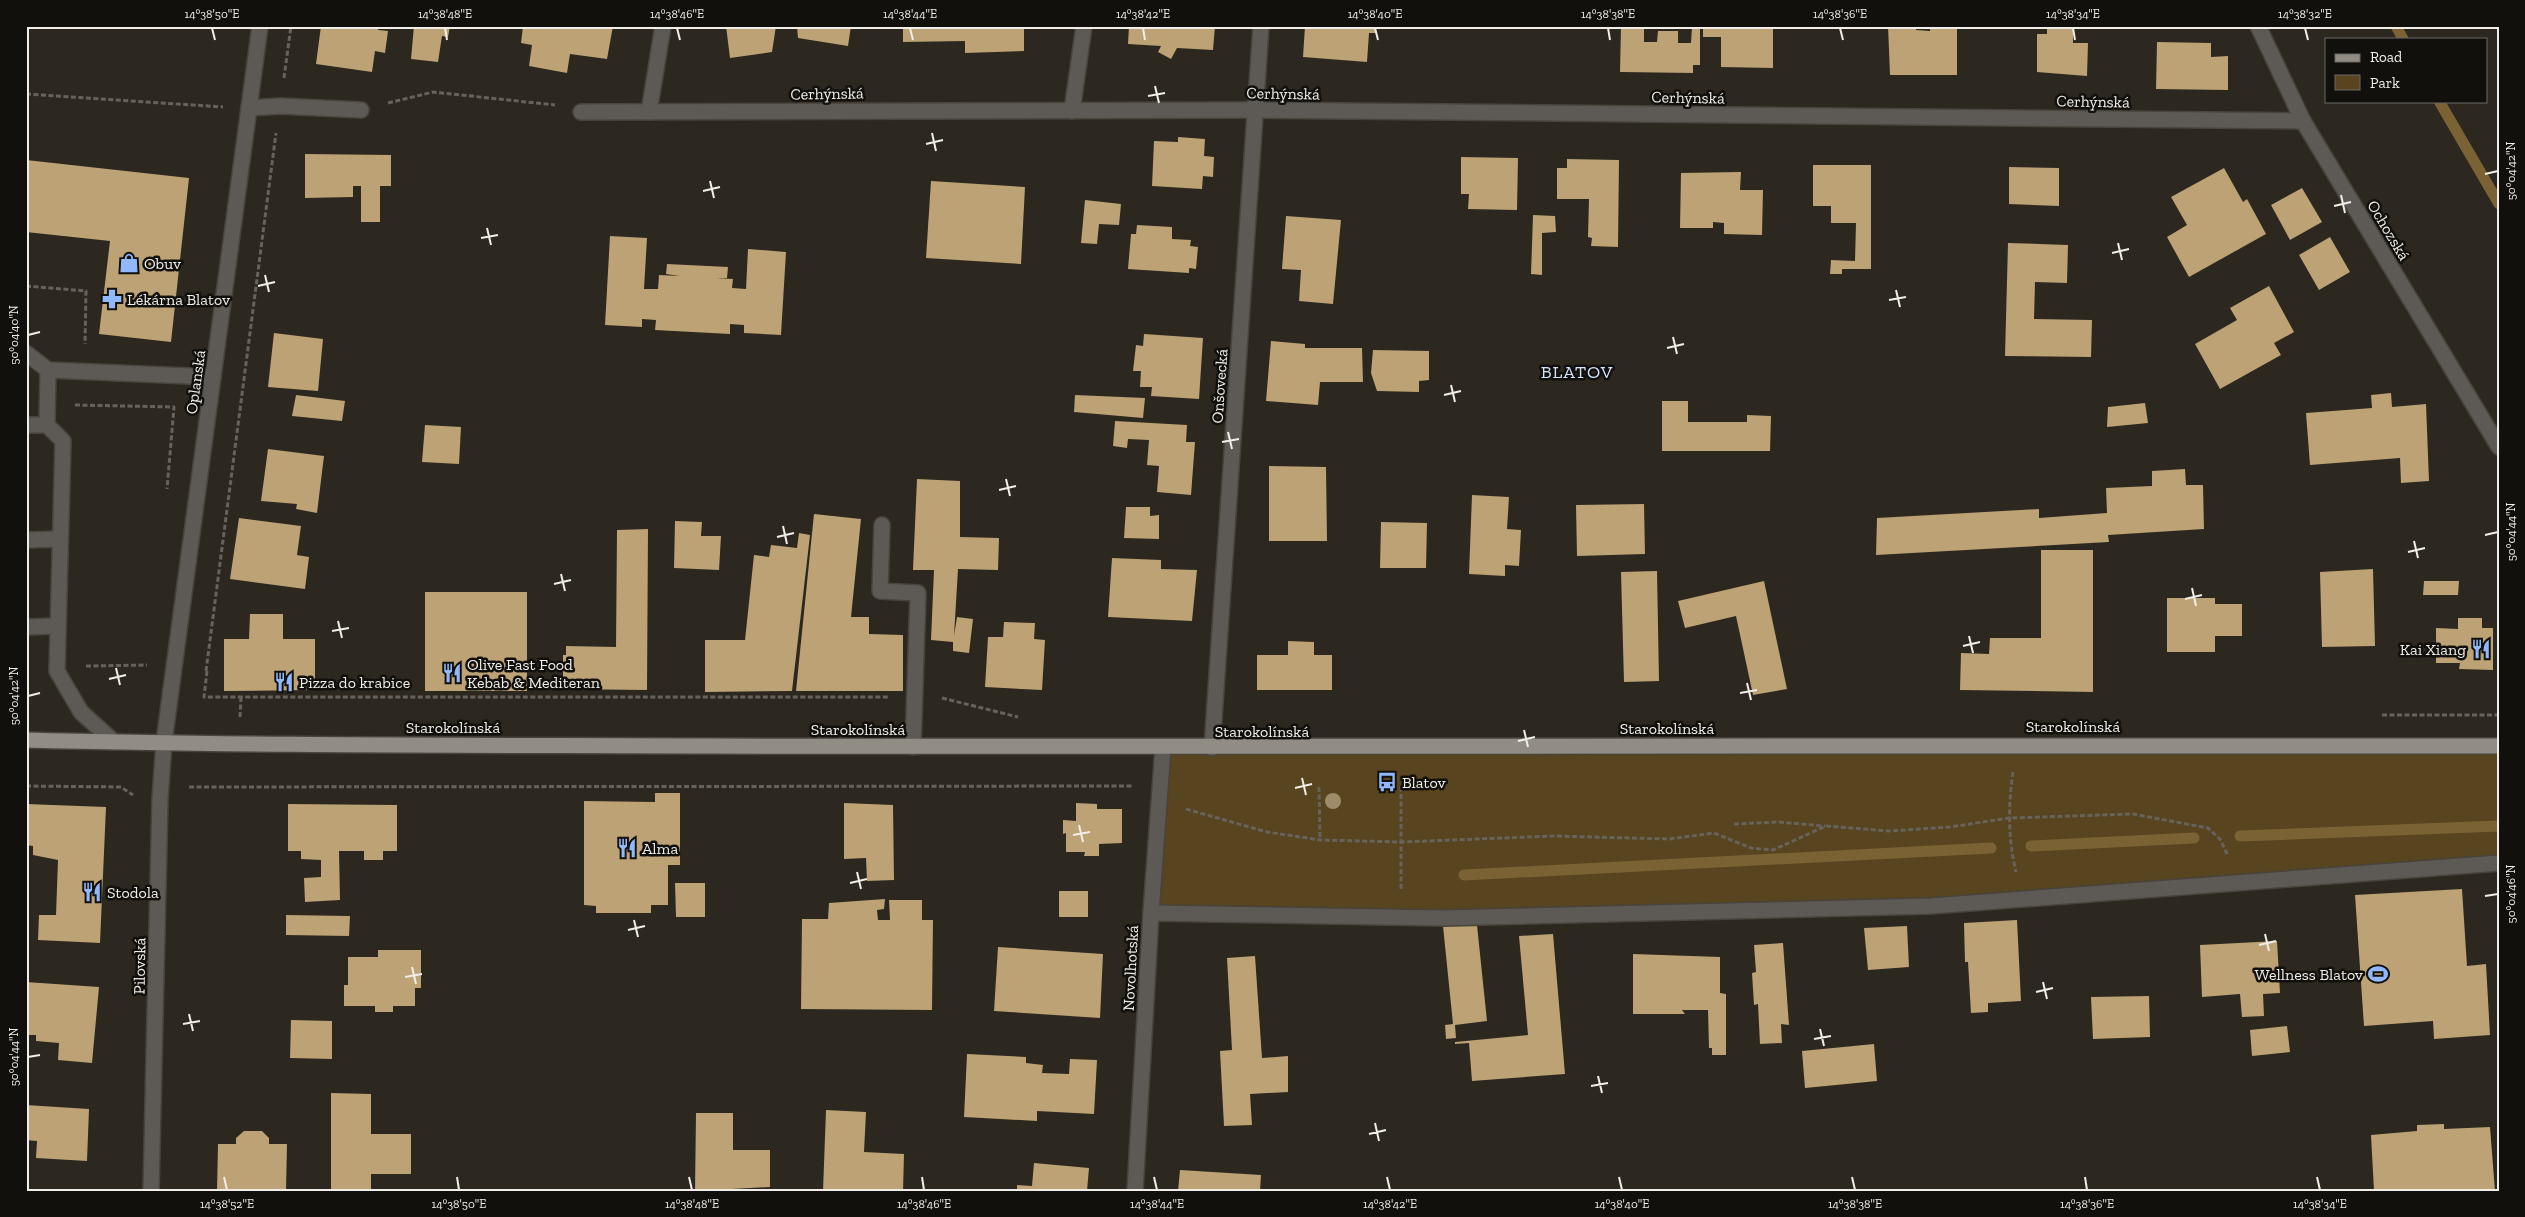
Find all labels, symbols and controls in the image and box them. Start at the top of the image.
text: 14°38'50"E [185,7,239,21]
text: 14°38'48"E [418,7,472,21]
text: 14°38'46"E [650,7,704,21]
text: 14°38'44"E [883,7,937,21]
text: 14°38'42"E [1116,7,1170,21]
text: 14°38'40"E [1348,7,1402,21]
text: 14°38'38"E [1581,7,1635,21]
text: 14°38'36"E [1813,7,1867,21]
text: 14°38'34"E [2046,7,2100,21]
text: 14°38'32"E [2278,7,2332,21]
legend [2325,38,2488,102]
text: Road [2370,48,2403,66]
text: Park [2370,74,2400,92]
street label: Cerhýnská [790,83,864,104]
street label: Cerhýnská [1246,83,1320,104]
street label: Cerhýnská [1651,87,1725,108]
street label: Cerhýnská [2056,91,2130,112]
text: 50°04'42"N [2504,141,2518,200]
street label: Ochozská [2363,197,2414,264]
shop icon: Obuv [118,252,140,274]
place label: Obuv [144,254,181,273]
pharmacy icon: Lékárna Blatov [101,288,123,310]
place label: Lékárna Blatov [127,290,230,309]
text: 50°04'40"N [7,305,21,365]
street label: Oplanská [182,348,209,415]
street label: Onšovecká [1207,348,1232,424]
district label: BLATOV [1541,361,1613,383]
text: 50°04'44"N [2504,502,2518,561]
restaurant icon: Kai Xiang [2470,638,2492,660]
place label: Kai Xiang [2400,640,2466,659]
place label: Olive Fast Food Kebab & Mediteran [467,655,601,692]
restaurant icon: Olive Fast Food Kebab & Mediteran [441,662,463,684]
text: 50°04'42"N [7,666,21,725]
restaurant icon: Pizza do krabice [273,671,295,693]
place label: Pizza do krabice [299,673,410,692]
street label: Starokolínská [2026,717,2120,736]
street label: Starokolínská [406,718,500,737]
street label: Starokolínská [1620,719,1714,738]
street label: Starokolínská [811,720,905,739]
street label: Starokolínská [1215,722,1309,741]
bus stop icon: Blatov [1376,771,1398,793]
place label: Blatov [1402,773,1446,792]
restaurant icon: Alma [616,837,638,859]
place label: Alma [642,839,678,858]
text: 50°04'46"N [2504,864,2518,923]
restaurant icon: Stodola [81,881,103,903]
place label: Stodola [107,883,159,902]
street label: Novolhotská [1119,924,1142,1011]
street label: Pilovská [130,937,149,995]
sports icon: Wellness Blatov [2367,963,2389,985]
place label: Wellness Blatov [2255,965,2363,984]
text: 50°04'44"N [7,1027,21,1086]
text: 14°38'52"E [200,1197,254,1211]
text: 14°38'50"E [432,1197,486,1211]
text: 14°38'48"E [665,1197,719,1211]
text: 14°38'46"E [897,1197,951,1211]
text: 14°38'44"E [1130,1197,1184,1211]
text: 14°38'42"E [1363,1197,1417,1211]
text: 14°38'40"E [1595,1197,1649,1211]
text: 14°38'38"E [1828,1197,1882,1211]
text: 14°38'36"E [2060,1197,2114,1211]
text: 14°38'34"E [2293,1197,2347,1211]

